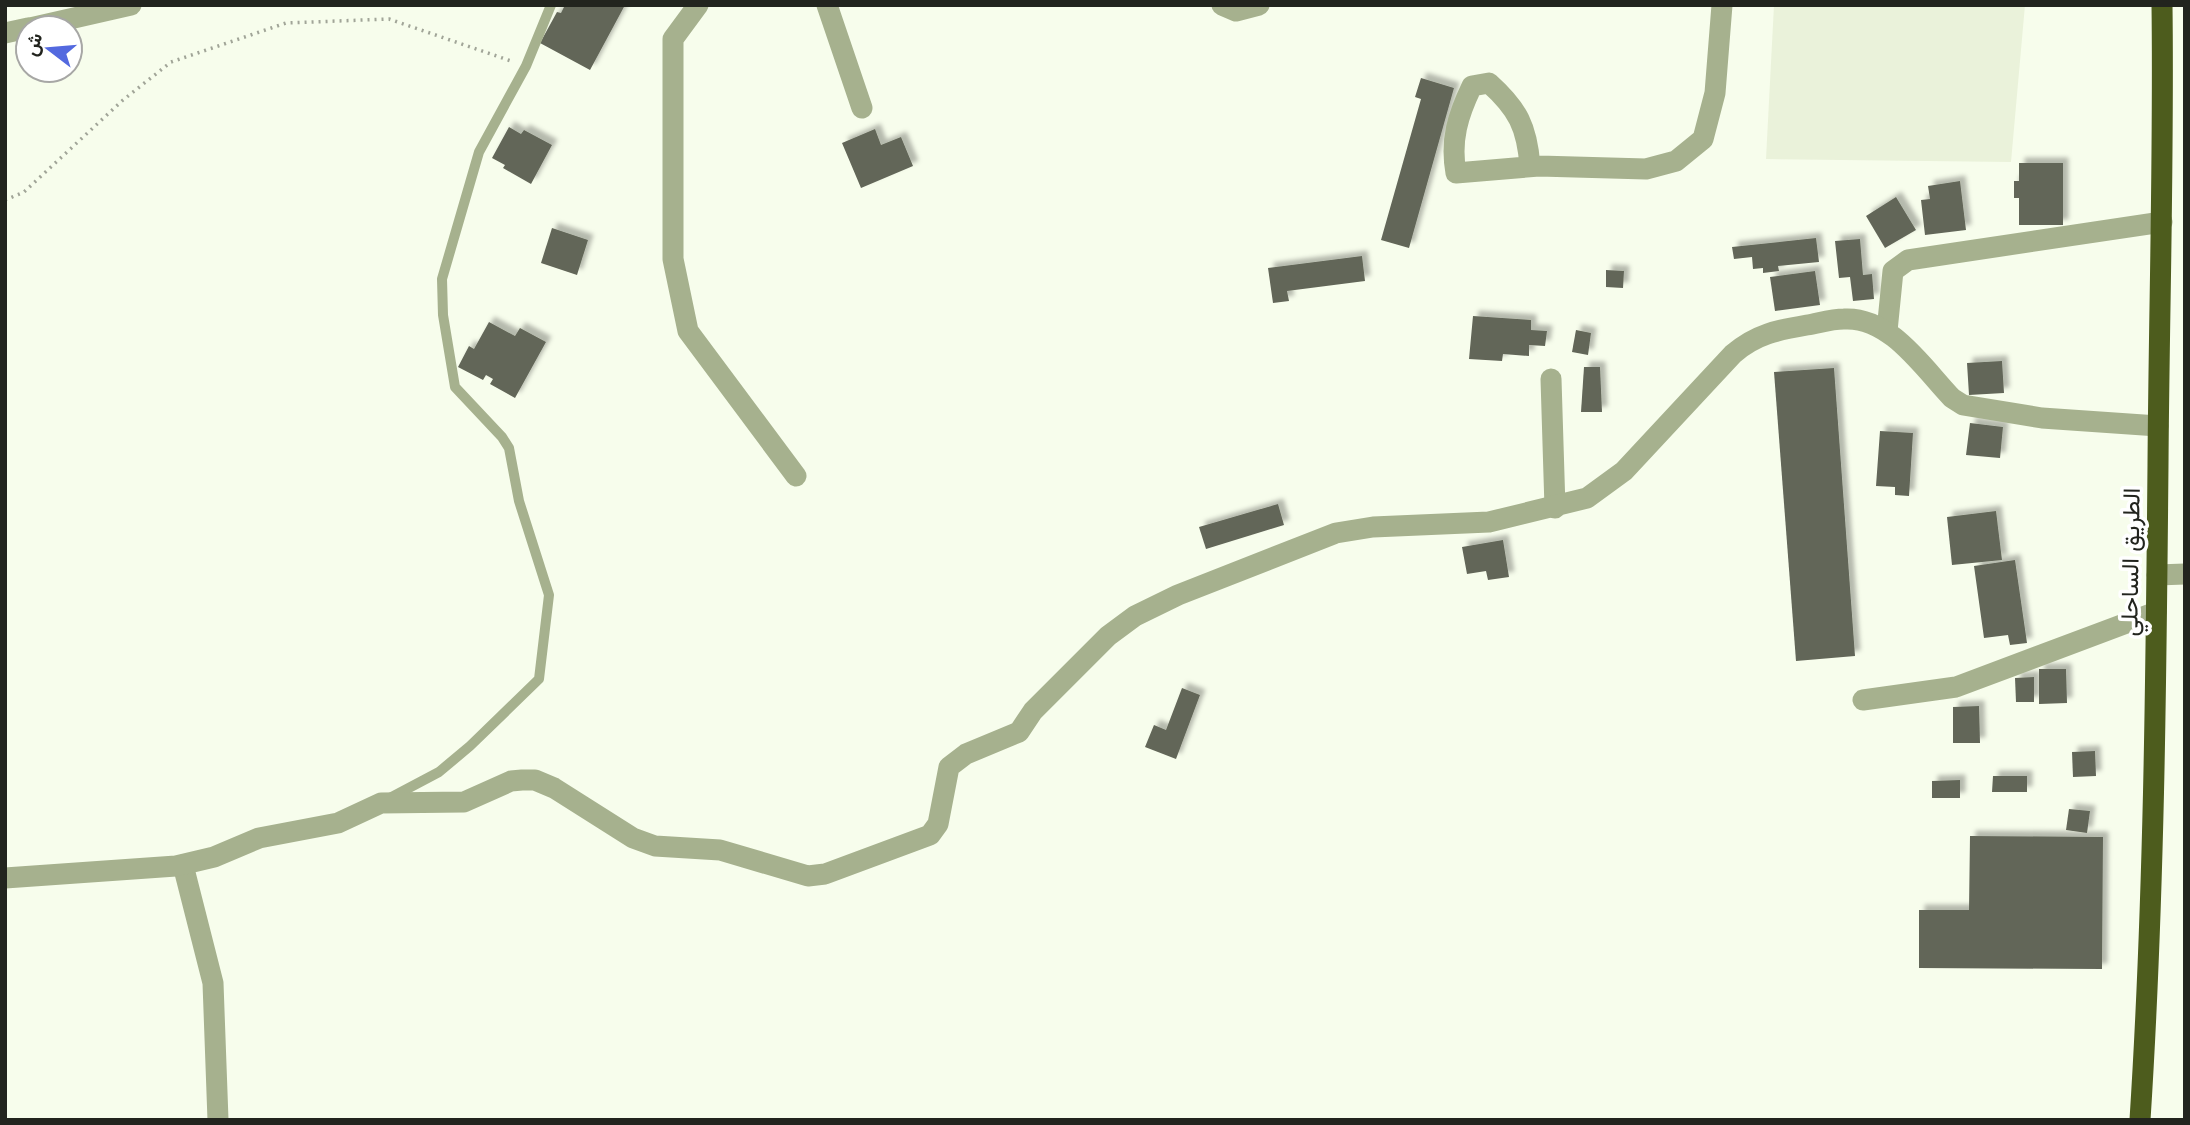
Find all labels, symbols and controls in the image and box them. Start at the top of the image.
north arrow [14,14,84,84]
text: ش [18,30,47,59]
street label: الطريق الساحلي [2113,487,2151,637]

